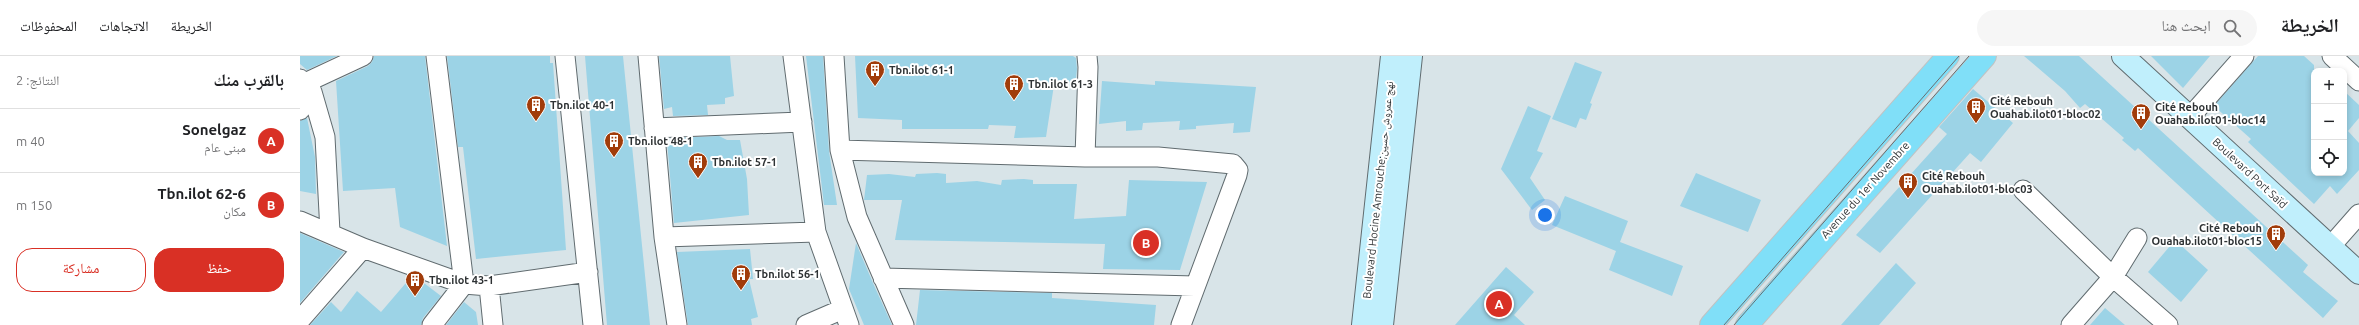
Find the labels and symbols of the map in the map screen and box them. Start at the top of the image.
building icon: Tbn.ilot 61-1 [864,59,886,87]
place label: Tbn.ilot 61-1 [889,64,954,76]
building icon: Tbn.ilot 61-3 [1003,73,1025,101]
place label: Tbn.ilot 61-3 [1028,78,1093,90]
street label: Boulevard Hocine Amrouche;نهج عمروش حسين [1361,81,1396,299]
building icon: Tbn.ilot 40-1 [525,94,547,122]
place label: Cité Rebouh Ouahab.ilot01-bloc02 [1990,95,2101,120]
building icon: Cité Rebouh Ouahab.ilot01-bloc02 [1965,96,1987,124]
place label: Tbn.ilot 40-1 [550,99,615,111]
place label: Cité Rebouh Ouahab.ilot01-bloc14 [2155,101,2266,126]
building icon: Cité Rebouh Ouahab.ilot01-bloc14 [2130,102,2152,130]
building icon: Tbn.ilot 48-1 [603,130,625,158]
place label: Tbn.ilot 48-1 [628,135,693,147]
street label: Boulevard Port Saïd [2210,135,2290,211]
street label: Avenue du 1er Novembre [1819,139,1911,241]
building icon: Tbn.ilot 57-1 [687,151,709,179]
place label: Tbn.ilot 57-1 [712,156,777,168]
place label: Cité Rebouh Ouahab.ilot01-bloc03 [1922,170,2033,195]
building icon: Cité Rebouh Ouahab.ilot01-bloc03 [1897,171,1919,199]
your location [1535,205,1555,225]
place label: Cité Rebouh Ouahab.ilot01-bloc15 [2151,222,2262,247]
building icon: Cité Rebouh Ouahab.ilot01-bloc15 [2265,223,2287,251]
pin: B [1133,228,1159,258]
building icon: Tbn.ilot 56-1 [730,263,752,291]
place label: Tbn.ilot 56-1 [755,268,820,280]
building icon: Tbn.ilot 43-1 [404,269,426,297]
place label: Tbn.ilot 43-1 [429,274,494,286]
pin: A [1486,289,1512,319]

